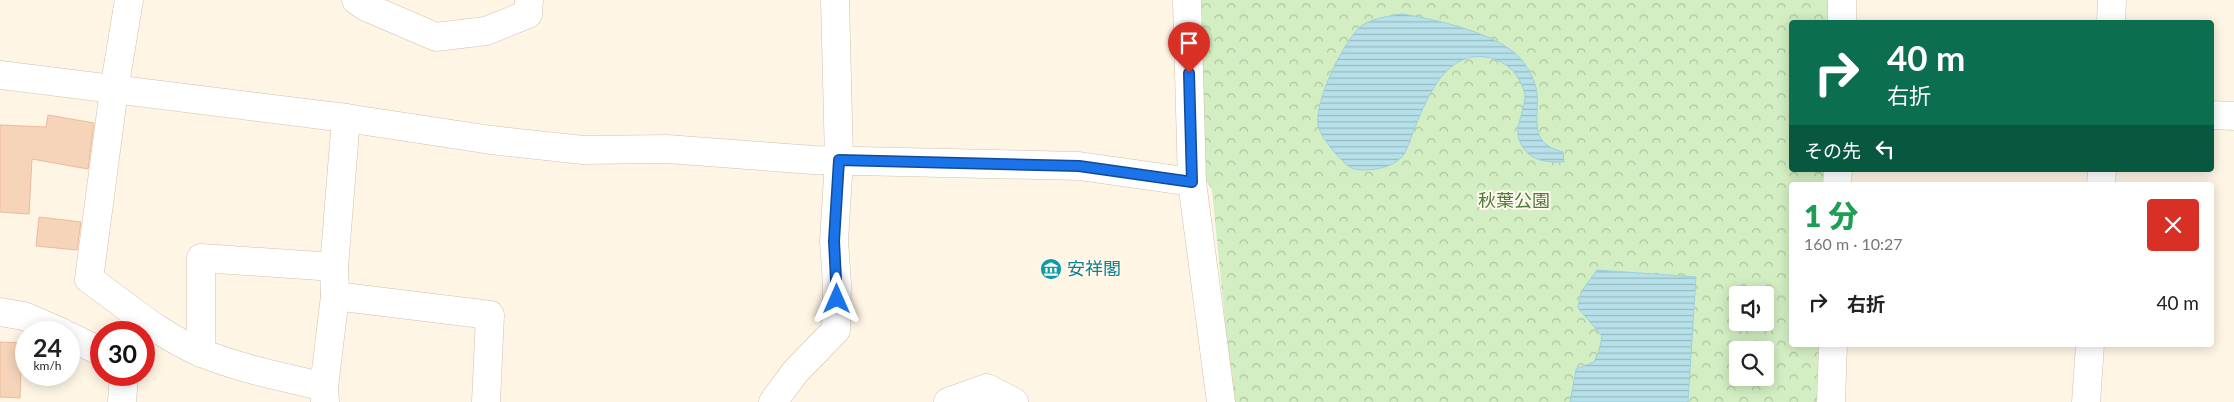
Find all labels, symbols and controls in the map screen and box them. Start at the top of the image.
pin [1168,22,1210,73]
icon: arrive [1175,29,1203,57]
text: 40 m [1887,36,1965,78]
icon: right [1804,40,1869,105]
text: 右折 [1887,82,1931,109]
icon: left [1871,135,1899,163]
text: その先 [1804,139,1861,162]
park label: 秋葉公園 [1478,189,1550,211]
text: 1 分 [1804,197,1858,233]
button: close [2147,199,2199,251]
text: 160 m · 10:27 [1804,234,1903,253]
museum icon: 安祥閣 [1039,257,1063,281]
place label: 安祥閣 [1067,257,1121,279]
position arrow [810,272,862,324]
map controls [1729,286,1774,386]
button: sound [1729,286,1774,331]
icon: right [1804,288,1832,316]
text: 40 m [2156,291,2199,314]
text: 右折 [1847,292,1885,315]
speed limit sign: 30 [90,321,155,386]
text: 24 [33,332,62,362]
button: search [1729,341,1774,386]
text: km/h [33,358,62,373]

